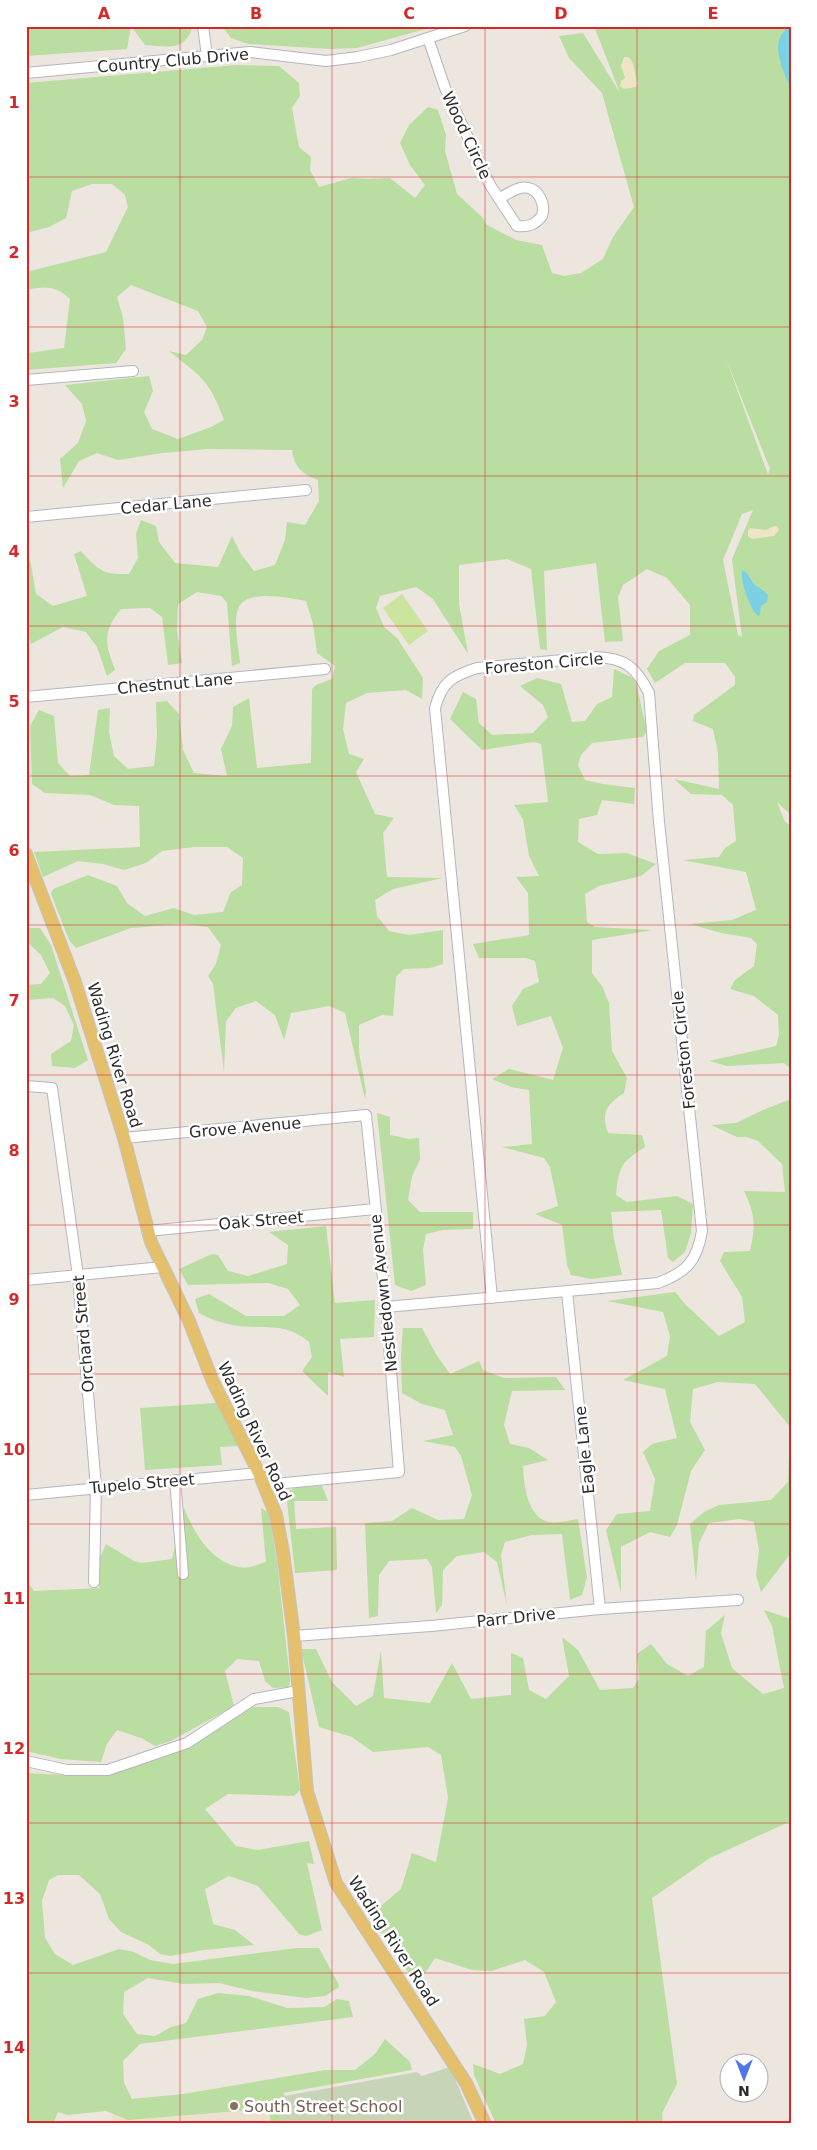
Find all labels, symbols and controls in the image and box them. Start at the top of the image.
text: A [98,4,111,23]
text: B [250,4,262,23]
text: C [403,4,415,23]
text: D [554,4,568,23]
text: E [708,4,718,23]
street label: Country Club Drive [96,44,250,77]
street label: Wood Circle [438,88,495,182]
text: 1 [8,93,20,112]
text: 2 [8,243,20,262]
text: 3 [8,392,20,411]
street label: Cedar Lane [120,491,212,518]
text: 4 [8,542,20,561]
street label: Foreston Circle [484,649,604,678]
street label: Chestnut Lane [116,669,234,698]
text: 5 [8,692,20,711]
text: 6 [8,841,20,860]
street label: Wading River Road [83,980,146,1130]
street label: Foreston Circle [668,990,699,1110]
text: 7 [8,991,20,1010]
street label: Grove Avenue [188,1113,302,1142]
text: 8 [8,1141,20,1160]
street label: Oak Street [218,1207,304,1234]
street label: Nestledown Avenue [366,1213,401,1373]
street label: Orchard Street [69,1274,98,1393]
text: 9 [8,1290,20,1309]
street label: Wading River Road [214,1359,295,1504]
street label: Eagle Lane [570,1405,599,1495]
text: 10 [3,1440,25,1459]
street label: Tupelo Street [88,1469,195,1498]
text: 11 [3,1589,25,1608]
street label: Parr Drive [476,1604,557,1631]
text: 12 [3,1739,25,1758]
street label: Wading River Road [344,1873,443,2010]
text: 13 [3,1889,25,1908]
text: 14 [3,2038,25,2057]
north arrow [720,2052,770,2102]
text: N [738,2083,750,2099]
place label: South Street School [244,2097,402,2116]
marker: South Street School [228,2100,240,2112]

